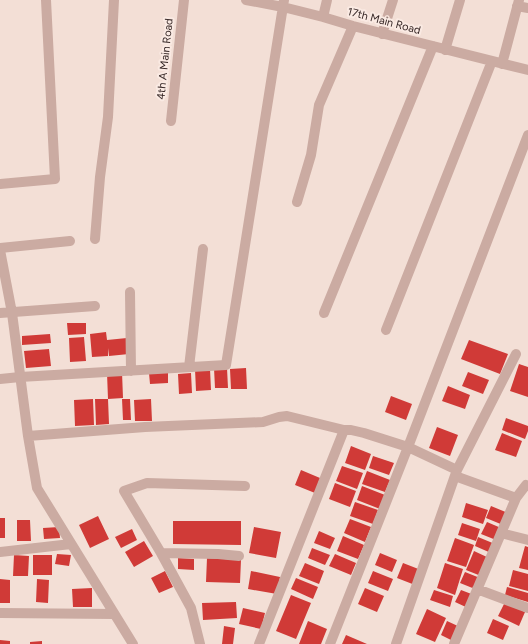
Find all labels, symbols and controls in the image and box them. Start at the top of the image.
street label: 17th Main Road [346,5,422,37]
street label: 4th A Main Road [154,18,176,100]

